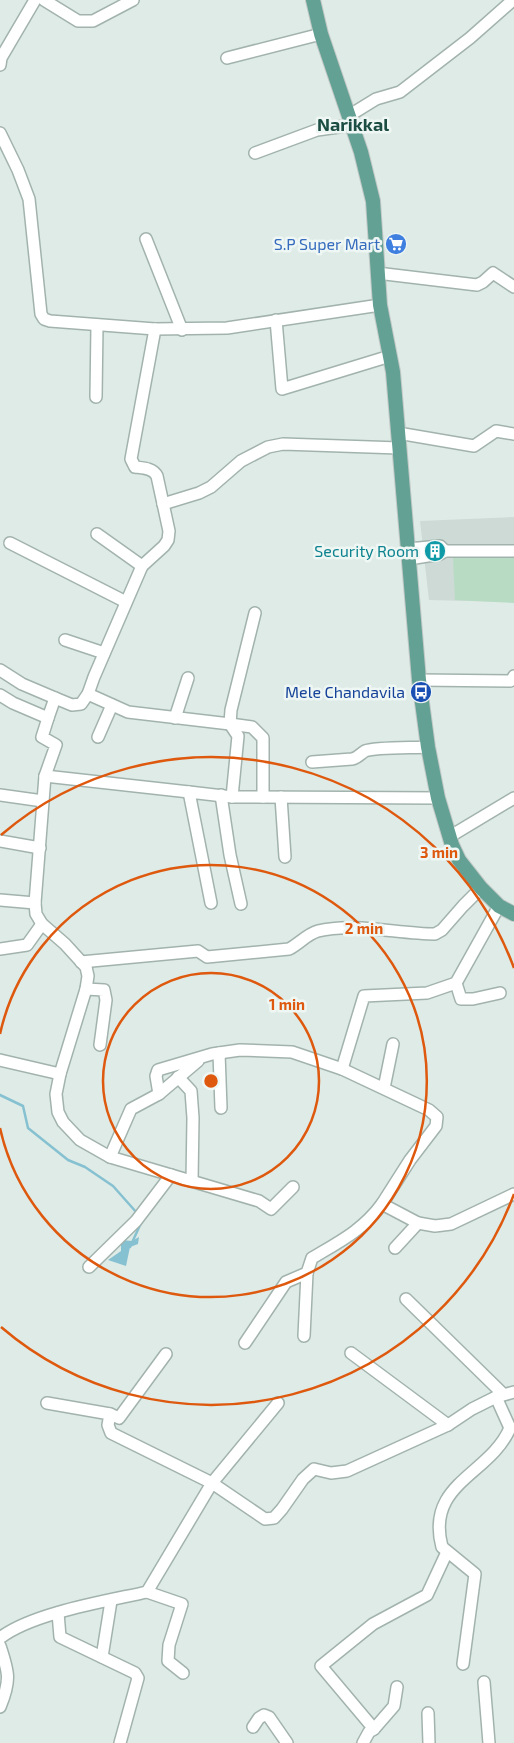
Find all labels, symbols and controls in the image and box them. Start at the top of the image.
district label: Narikkal [317,113,389,135]
supermarket icon: S.P Super Mart [384,232,408,256]
place label: S.P Super Mart [274,234,380,253]
building icon: Security Room [423,539,447,563]
place label: Security Room [314,541,419,560]
bus stop icon: Mele Chandavila [409,680,433,704]
place label: Mele Chandavila [285,682,405,701]
text: 3 min [420,843,458,861]
text: 2 min [345,919,383,937]
text: 1 min [269,995,305,1013]
centre of rings [202,1072,220,1090]

